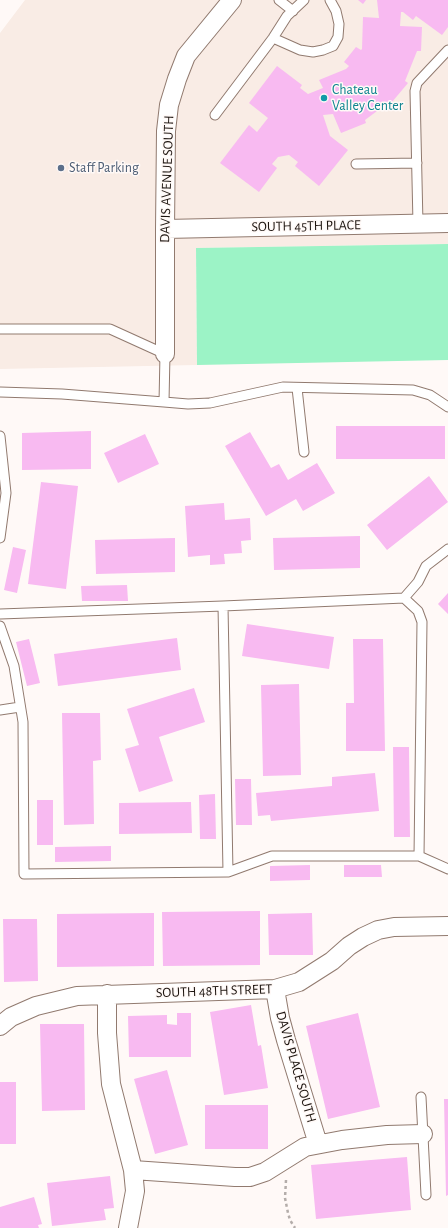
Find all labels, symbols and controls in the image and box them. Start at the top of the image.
place label: Chateau Valley Center [332,82,403,114]
marker: Chateau Valley Center [319,93,329,103]
street label: DAVIS AVENUE SOUTH [156,115,178,243]
place label: Staff Parking [69,160,139,176]
marker: Staff Parking [56,163,66,173]
street label: SOUTH 45TH PLACE [251,217,361,235]
street label: SOUTH 48TH STREET [155,981,273,1001]
street label: DAVIS PLACE SOUTH [272,1009,320,1125]

